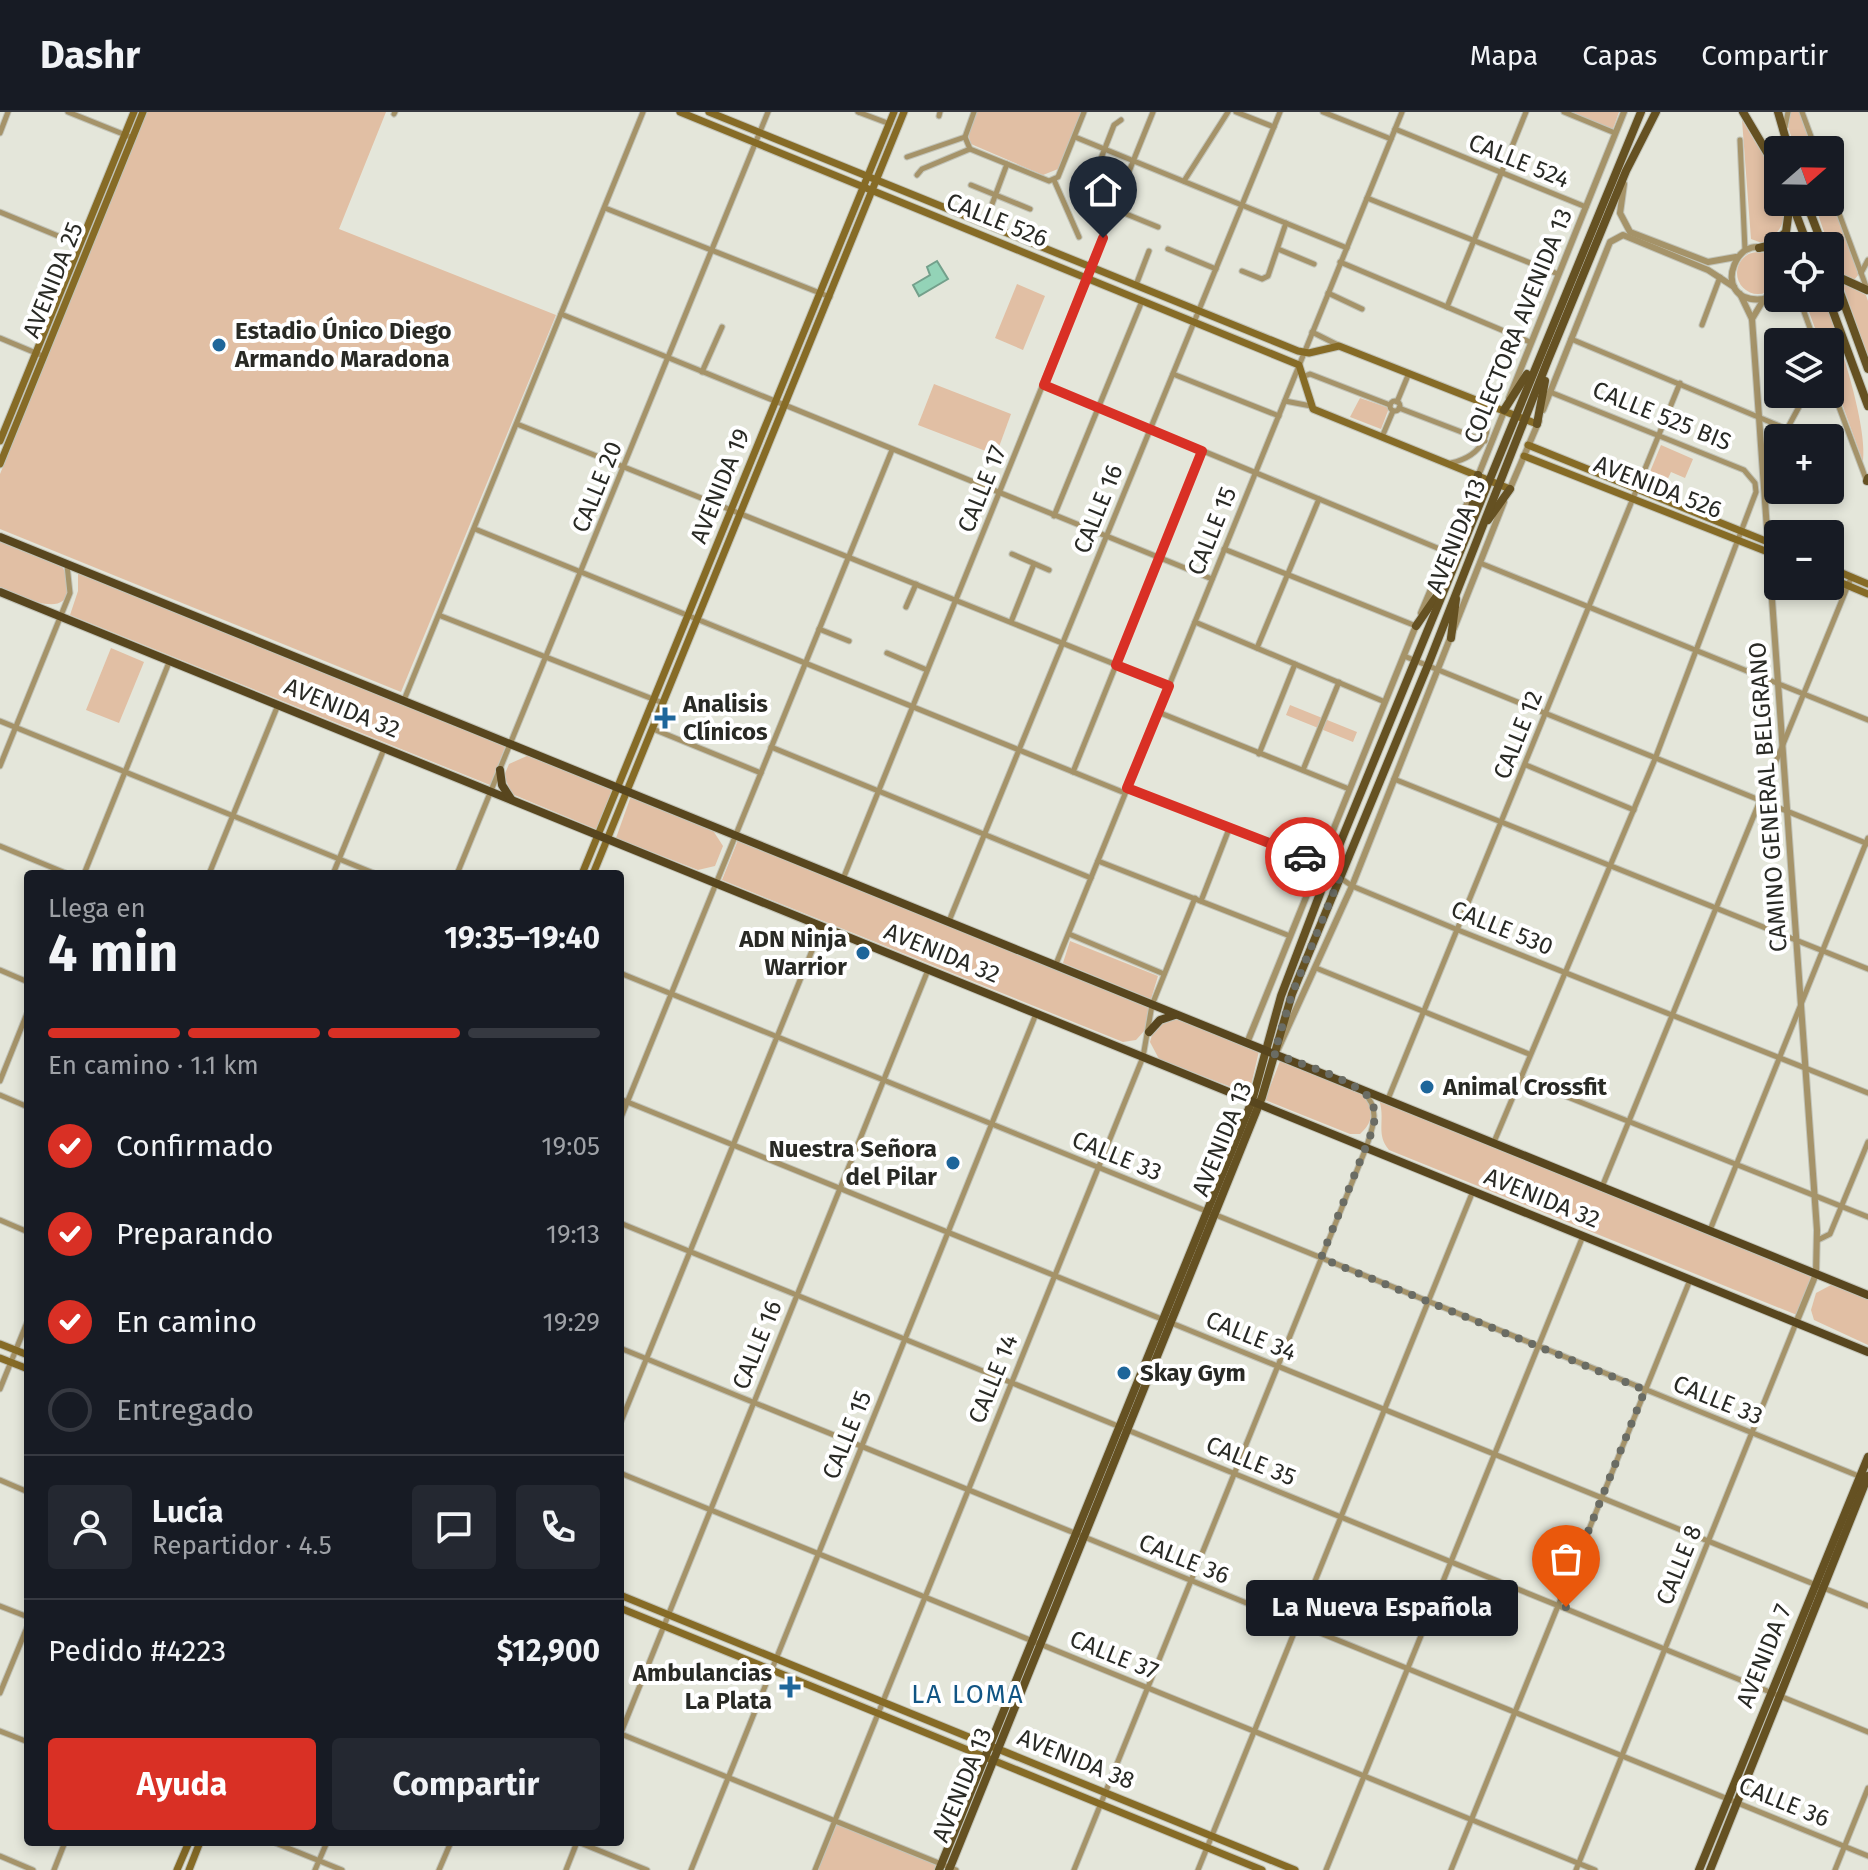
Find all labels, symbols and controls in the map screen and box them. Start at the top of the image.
text: Dashr [40,32,140,78]
text: Mapa [1470,39,1538,72]
text: Capas [1582,39,1657,72]
text: Compartir [1701,39,1828,72]
street label: CALLE 524 [1465,128,1574,194]
north arrow [1764,136,1844,216]
map controls [1764,136,1844,600]
pin [1069,156,1137,238]
icon: home [1081,168,1125,212]
street label: CALLE 526 [942,187,1052,253]
street label: COLECTORA AVENIDA 13 [1458,204,1578,448]
street label: AVENIDA 25 [17,218,89,342]
button: locate [1764,232,1844,312]
place label: Estadio Único Diego Armando Maradona [234,316,451,373]
button: layers [1764,328,1844,408]
marker: Estadio Único Diego Armando Maradona [210,336,228,354]
street label: CALLE 525 BIS [1589,375,1735,457]
street label: AVENIDA 19 [684,424,756,548]
button: + [1764,424,1844,504]
street label: CALLE 20 [566,437,628,537]
street label: CALLE 17 [952,441,1012,537]
street label: AVENIDA 526 [1590,450,1726,524]
street label: CALLE 16 [1068,460,1128,558]
street label: AVENIDA 13 [1420,475,1492,597]
street label: CALLE 15 [1182,483,1242,579]
button: − [1764,520,1844,600]
street label: CAMINO GENERAL BELGRANO [1743,641,1793,953]
street label: AVENIDA 32 [280,672,404,744]
street label: CALLE 12 [1488,687,1548,783]
place label: Analisis Clínicos [682,690,768,746]
marker: Analisis Clínicos [654,707,676,729]
courier [1265,817,1345,897]
icon: car [1283,835,1327,879]
text: Llega en [48,893,146,924]
street label: CALLE 530 [1447,895,1557,961]
street label: AVENIDA 32 [880,917,1004,989]
text: 19:35–19:40 [444,920,600,956]
text: 4 min [48,922,178,985]
place label: ADN Ninja Warrior [738,925,847,981]
marker: ADN Ninja Warrior [854,944,872,962]
text: En camino · 1.1 km [48,1050,259,1081]
place label: Animal Crossfit [1442,1073,1608,1101]
street label: AVENIDA 13 [1186,1078,1258,1200]
marker: Animal Crossfit [1418,1078,1436,1096]
icon: check [48,1124,92,1168]
street label: CALLE 33 [1068,1125,1166,1187]
text: Confirmado [116,1128,274,1164]
text: 19:05 [541,1131,600,1162]
place label: Nuestra Señora del Pilar [769,1135,937,1191]
marker: Nuestra Señora del Pilar [944,1154,962,1172]
street label: AVENIDA 32 [1480,1162,1604,1234]
icon: check [48,1212,92,1256]
text: Preparando [116,1216,274,1252]
text: 19:13 [546,1219,600,1250]
street label: CALLE 16 [727,1296,787,1394]
icon: check [48,1300,92,1344]
text: En camino [116,1304,257,1340]
street label: CALLE 34 [1202,1305,1300,1367]
text: 19:29 [543,1307,600,1338]
street label: CALLE 14 [963,1330,1024,1428]
place label: Skay Gym [1140,1359,1246,1387]
marker: Skay Gym [1115,1364,1133,1382]
street label: CALLE 33 [1669,1369,1767,1431]
street label: CALLE 15 [817,1387,877,1483]
text: Entregado [116,1392,254,1428]
street label: CALLE 35 [1202,1430,1300,1492]
button: person [48,1485,132,1569]
button: chat [412,1485,496,1569]
button: phone [516,1485,600,1569]
text: Lucía [152,1494,223,1530]
street label: CALLE 8 [1650,1521,1708,1609]
pin [1532,1525,1600,1607]
street label: CALLE 36 [1135,1528,1233,1590]
text: Repartidor · 4.5 [152,1530,332,1561]
icon: bag [1544,1537,1588,1581]
callout: La Nueva Española [1246,1579,1518,1635]
text: La Nueva Española [1272,1592,1492,1623]
street label: AVENIDA 7 [1731,1600,1797,1712]
street label: CALLE 37 [1066,1625,1162,1685]
text: Pedido #4223 [48,1633,226,1669]
text: $12,900 [497,1633,600,1669]
place label: Ambulancias La Plata [632,1659,772,1715]
marker: Ambulancias La Plata [779,1676,801,1698]
district label: LA LOMA [911,1679,1025,1710]
street label: AVENIDA 38 [1013,1723,1139,1795]
street label: AVENIDA 13 [926,1724,998,1846]
button: Ayuda [48,1738,316,1830]
button: Compartir [332,1738,600,1830]
street label: CALLE 36 [1735,1771,1833,1833]

